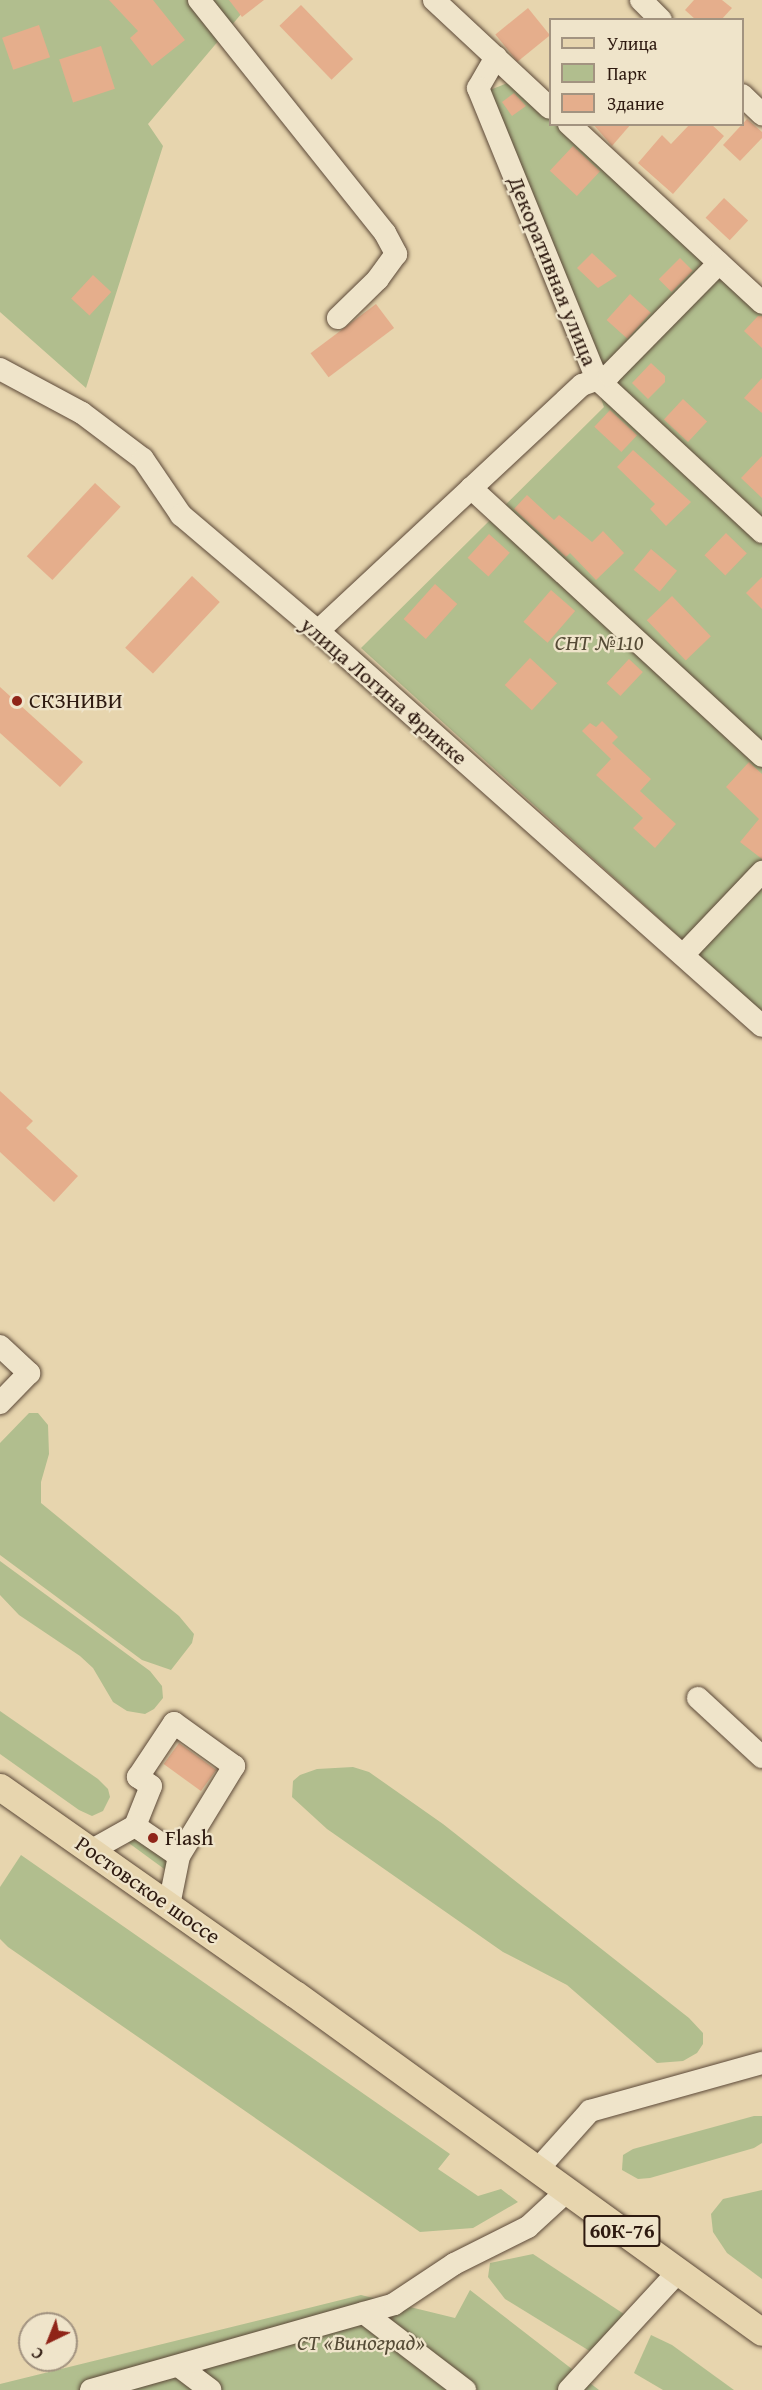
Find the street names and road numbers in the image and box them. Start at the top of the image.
street label: Декоративная улица [503,172,603,370]
street label: улица Логина Фрикке [295,611,473,771]
street label: Ростовское шоссе [70,1830,226,1950]
road number: 60К-76 [583,2213,661,2249]

